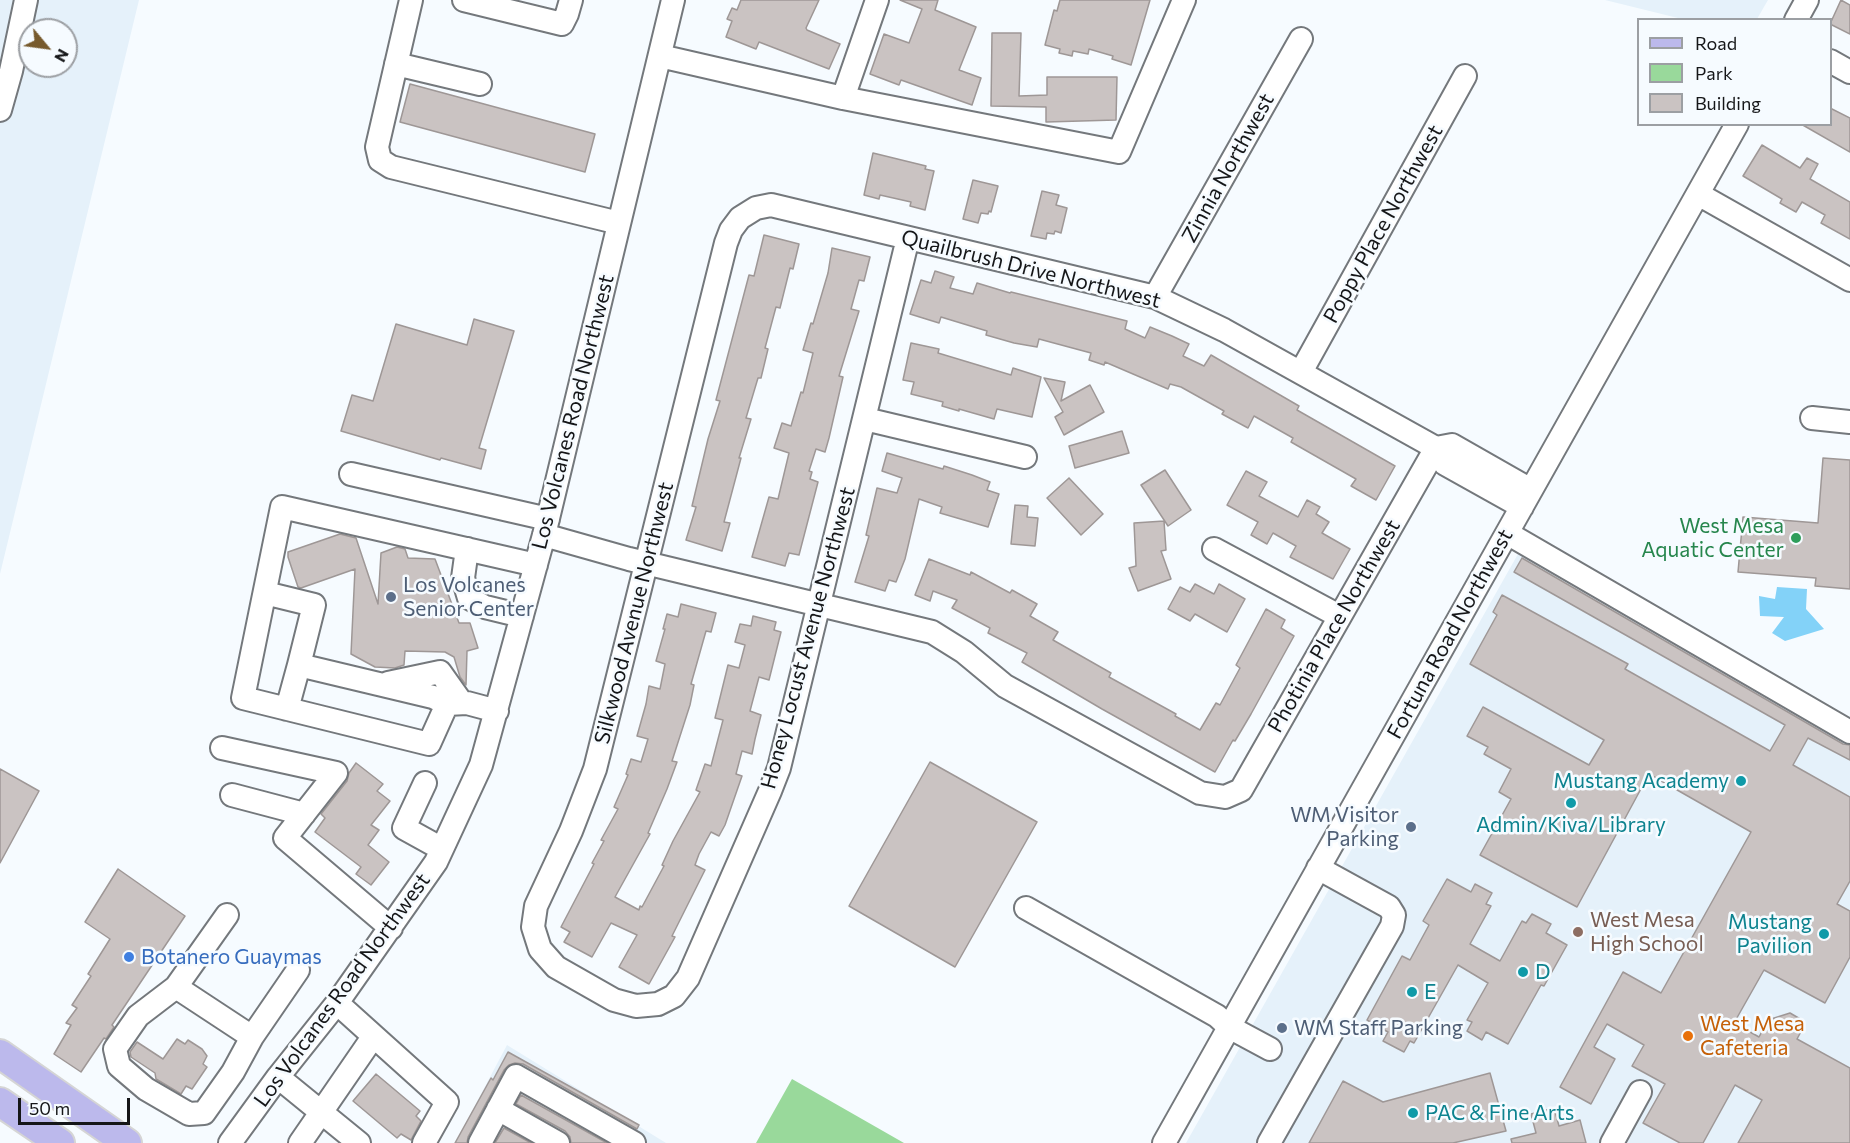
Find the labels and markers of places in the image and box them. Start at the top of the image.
place label: West Mesa Aquatic Center [1641,513,1784,563]
marker: West Mesa Aquatic Center [1789,531,1803,545]
place label: Los Volcanes Senior Center [403,572,534,622]
marker: Los Volcanes Senior Center [384,590,398,604]
place label: Mustang Academy [1553,768,1729,794]
marker: Mustang Academy [1734,774,1748,788]
marker: Admin/Kiva/Library [1564,796,1578,810]
place label: WM Visitor Parking [1290,802,1399,852]
place label: Admin/Kiva/Library [1476,812,1666,838]
marker: WM Visitor Parking [1404,820,1418,834]
place label: West Mesa High School [1590,907,1704,957]
place label: Mustang Pavilion [1728,909,1812,959]
marker: West Mesa High School [1571,925,1585,939]
marker: Mustang Pavilion [1817,927,1831,941]
place label: Botanero Guaymas [141,944,322,970]
marker: Botanero Guaymas [122,950,136,964]
place label: D [1535,959,1550,985]
marker: D [1516,965,1530,979]
place label: E [1424,979,1436,1005]
marker: E [1405,985,1419,999]
place label: West Mesa Cafeteria [1700,1011,1805,1061]
place label: WM Staff Parking [1294,1015,1463,1041]
marker: WM Staff Parking [1275,1021,1289,1035]
marker: West Mesa Cafeteria [1681,1029,1695,1043]
place label: PAC & Fine Arts [1425,1100,1574,1126]
marker: PAC & Fine Arts [1406,1106,1420,1120]

